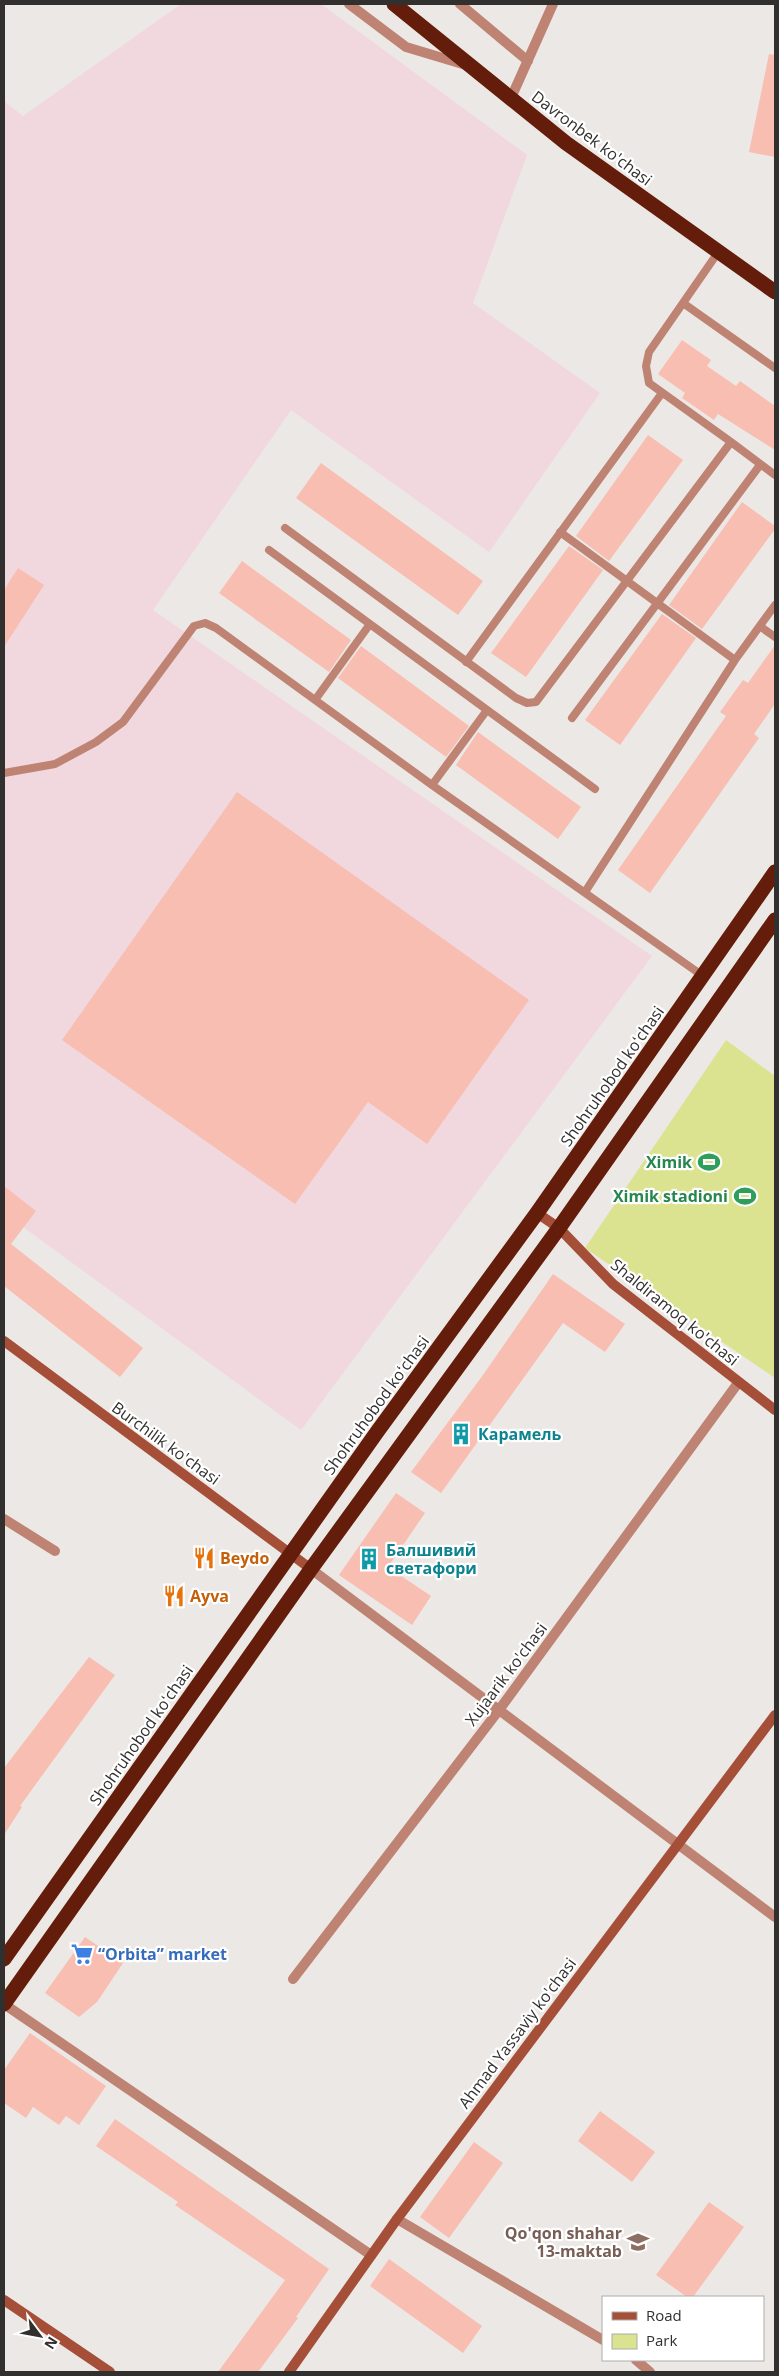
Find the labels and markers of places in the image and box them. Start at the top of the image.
sports icon: Ximik [696,1149,722,1175]
place label: Ximik [646,1151,692,1173]
sports icon: Ximik stadioni [732,1183,758,1209]
place label: Ximik stadioni [613,1185,728,1207]
building icon: Карамель [448,1421,474,1447]
place label: Карамель [478,1423,561,1445]
place label: Балшивий светафори [386,1539,477,1579]
restaurant icon: Beydo [191,1545,217,1571]
building icon: Балшивий светафори [356,1546,382,1572]
place label: Beydo [220,1547,269,1569]
restaurant icon: Ayva [161,1583,187,1609]
place label: Ayva [190,1585,229,1607]
supermarket icon: “Orbita” market [69,1941,95,1967]
place label: “Orbita” market [98,1943,227,1965]
place label: Qo'qon shahar 13-maktab [505,2222,622,2262]
school or university icon: Qo'qon shahar 13-maktab [625,2229,651,2255]

